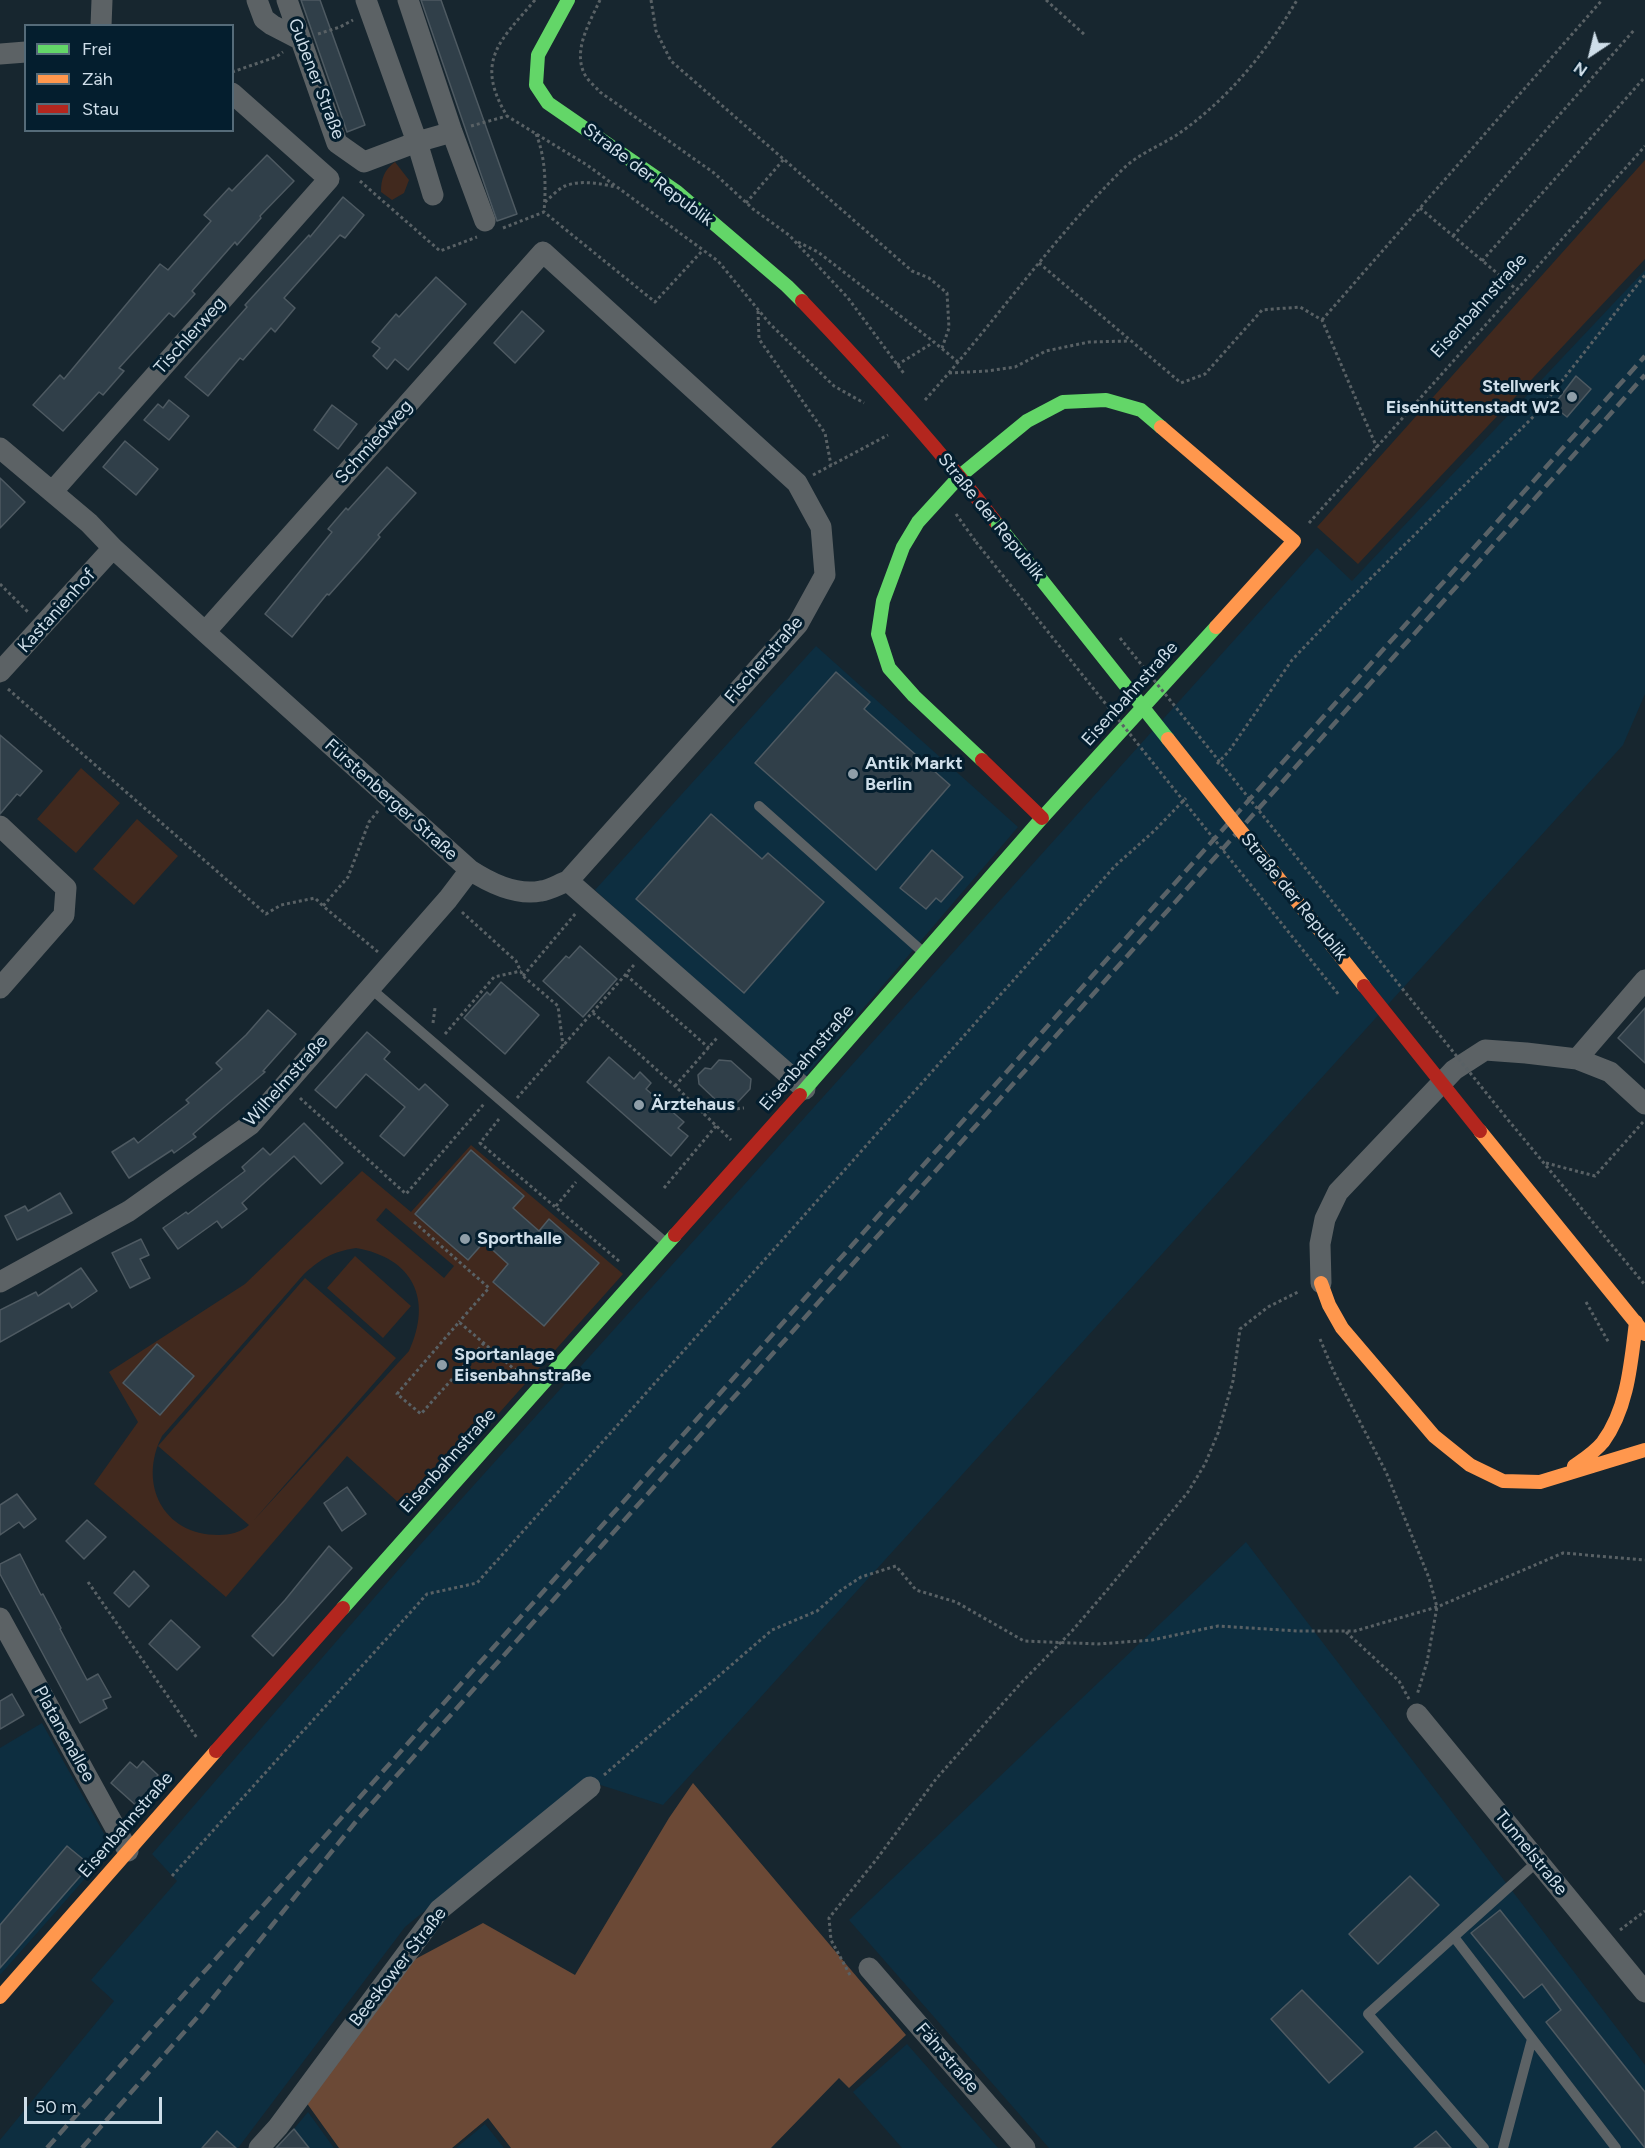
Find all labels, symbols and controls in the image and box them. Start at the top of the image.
street label: Gubener Straße [283,16,349,142]
legend [24,24,234,132]
north arrow [1561,24,1621,84]
text: Frei [82,38,112,60]
text: N [1570,58,1591,80]
text: Zäh [82,68,113,90]
text: Stau [82,98,119,120]
street label: Straße der Republik [579,119,717,231]
street label: Eisenbahnstraße [1426,249,1532,363]
street label: Tischlerweg [150,293,230,379]
place label: Stellwerk Eisenhüttenstadt W2 [1386,376,1560,418]
marker: Stellwerk Eisenhüttenstadt W2 [1565,390,1579,404]
street label: Schmiedweg [331,396,417,488]
street label: Straße der Republik [933,449,1049,585]
street label: Kastanienhof [14,565,100,657]
street label: Fischerstraße [720,612,808,708]
street label: Eisenbahnstraße [1077,637,1183,751]
street label: Fürstenberger Straße [320,735,462,865]
place label: Antik Markt Berlin [865,753,963,795]
marker: Antik Markt Berlin [846,767,860,781]
street label: Straße der Republik [1236,829,1352,965]
street label: Eisenbahnstraße [755,1001,859,1115]
street label: Wilhelmstraße [239,1031,333,1131]
place label: Ärztehaus [651,1094,735,1116]
marker: Ärztehaus [632,1098,646,1112]
place label: Sporthalle [477,1228,562,1250]
marker: Sporthalle [458,1232,472,1246]
place label: Sportanlage Eisenbahnstraße [454,1344,591,1386]
marker: Sportanlage Eisenbahnstraße [435,1358,449,1372]
street label: Eisenbahnstraße [395,1404,501,1518]
street label: Platanenallee [29,1682,99,1786]
street label: Eisenbahnstraße [74,1768,178,1882]
street label: Tunnelstraße [1490,1806,1572,1900]
street label: Beeskower Straße [345,1903,451,2031]
street label: Fährstraße [911,2019,983,2097]
scale bar [27,2085,165,2123]
text: 50 m [35,2096,77,2118]

